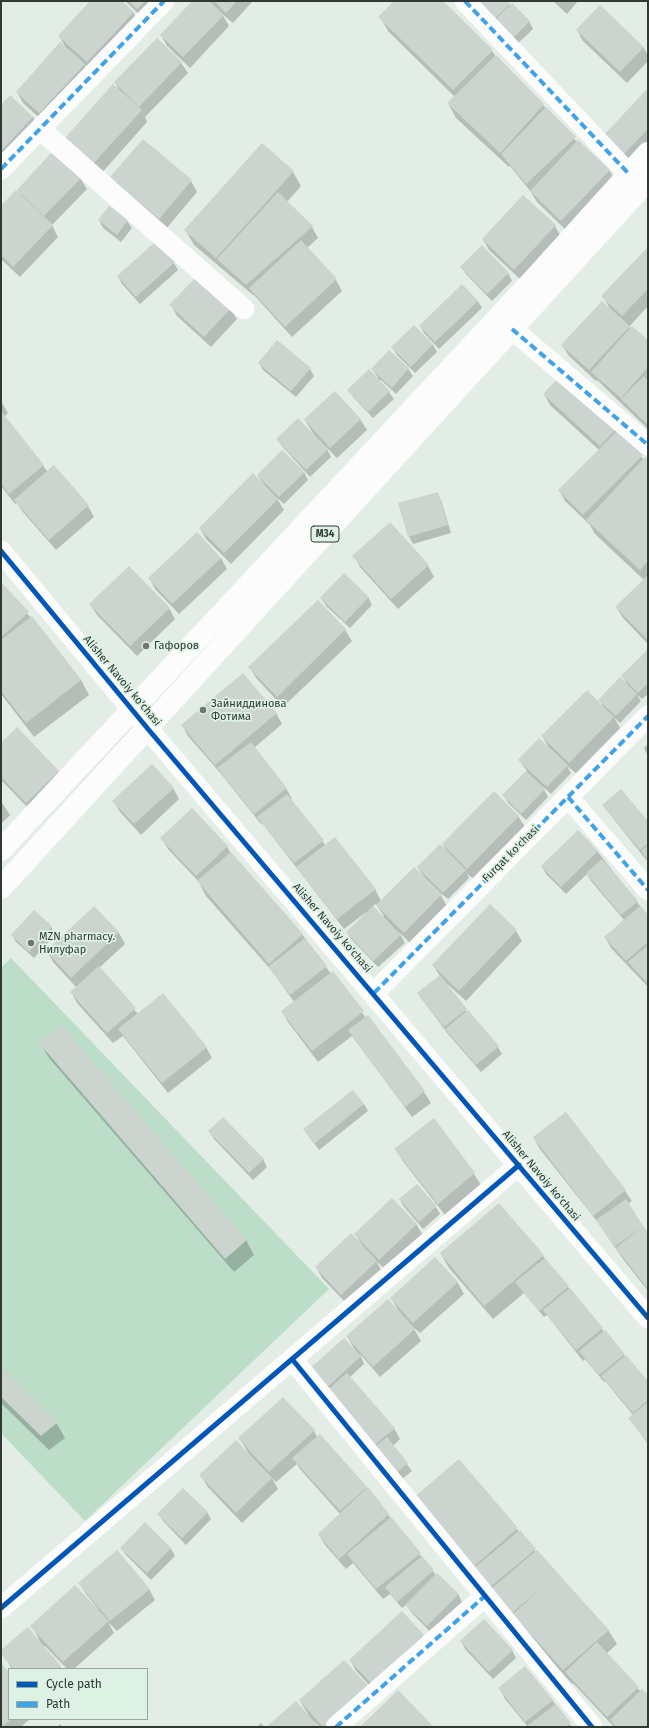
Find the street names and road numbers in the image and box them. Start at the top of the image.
road number: M34 [311,526,339,542]
street label: Alisher Navoiy ko'chasi [80,633,164,729]
street label: Furqat ko'chasi [480,823,542,885]
street label: Alisher Navoiy ko'chasi [290,881,374,975]
street label: Alisher Navoiy ko'chasi [499,1128,583,1224]

